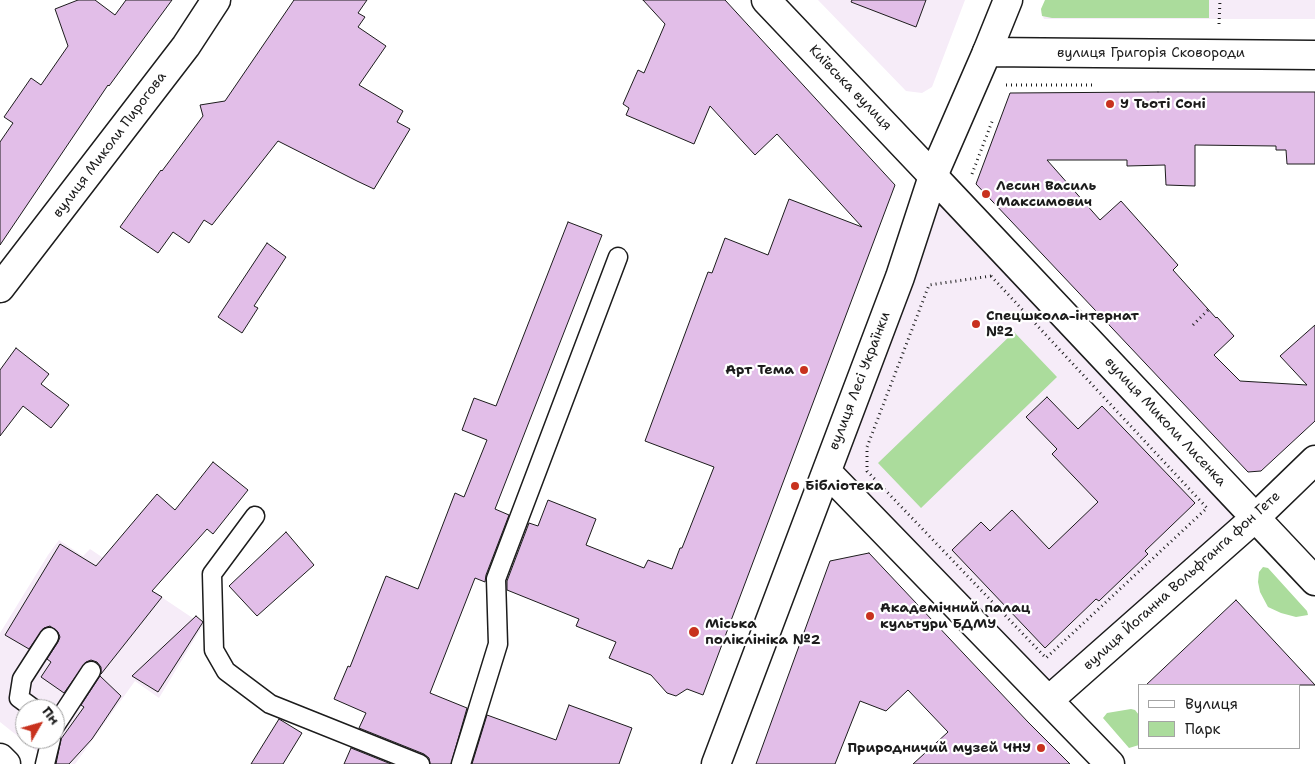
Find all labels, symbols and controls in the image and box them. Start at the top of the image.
street label: Київська вулиця [805,42,895,134]
street label: вулиця Григорія Сковороди [1057,45,1245,61]
street label: вулиця Миколи Пирогова [50,69,170,221]
place label: У Тьоті Соні [1120,96,1206,112]
marker: У Тьоті Соні [1104,98,1116,110]
place label: Лесин Василь Максимович [996,178,1096,210]
marker: Лесин Василь Максимович [980,188,992,200]
place label: Спецшкола-інтернат №2 [986,308,1139,341]
street label: вулиця Лесі Українки [826,309,894,453]
marker: Спецшкола-інтернат №2 [970,318,982,330]
street label: вулиця Миколи Лисенка [1101,354,1229,490]
place label: Арт Тема [725,362,794,378]
marker: Арт Тема [798,364,810,376]
place label: Бібліотека [805,478,883,494]
marker: Бібліотека [789,480,801,492]
street label: вулиця Йоганна Вольфганга фон Гете [1080,488,1284,674]
place label: Академічний палац культури БДМУ [880,600,1030,632]
marker: Академічний палац культури БДМУ [864,610,876,622]
place label: Міська поліклініка №2 [705,616,820,648]
marker: Міська поліклініка №2 [687,625,701,639]
legend [1138,684,1300,749]
text: Вулиця [1185,694,1238,714]
north arrow [15,699,65,749]
text: Пн [38,703,64,728]
text: Парк [1185,719,1221,739]
place label: Природничий музей ЧНУ [847,740,1031,756]
marker: Природничий музей ЧНУ [1035,742,1047,754]

